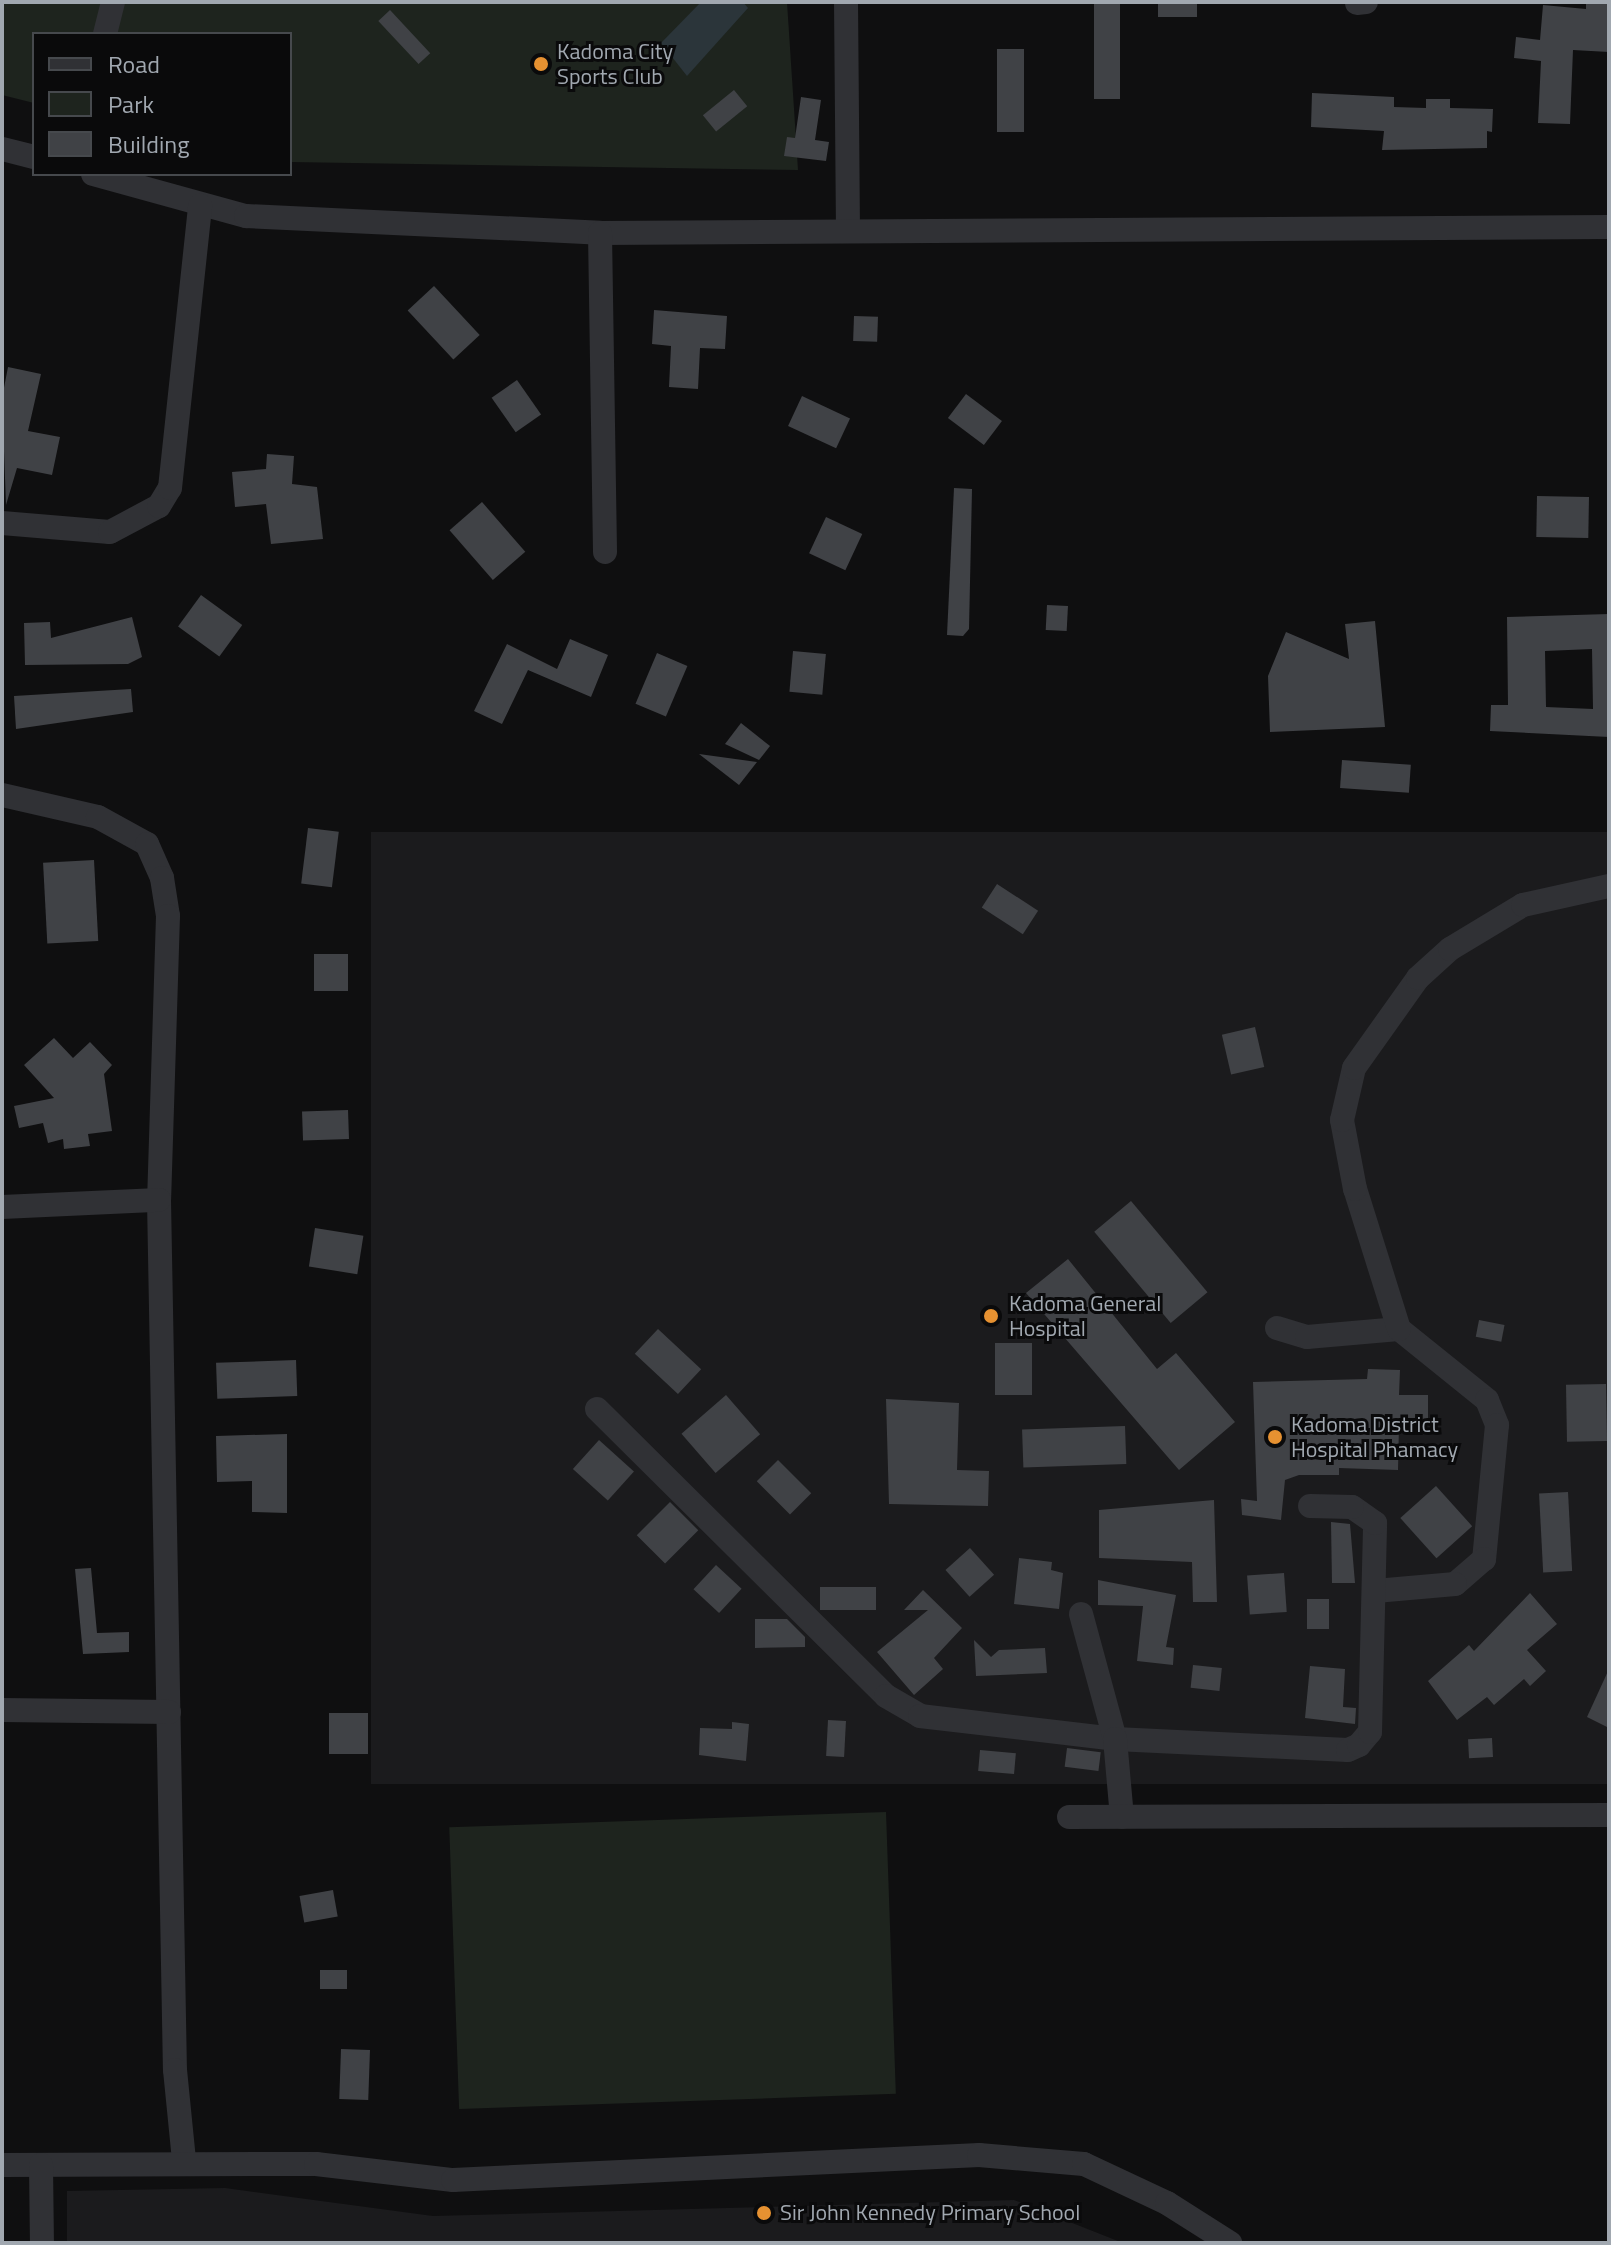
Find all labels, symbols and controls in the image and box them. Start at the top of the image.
legend [32,32,292,176]
place label: Kadoma City Sports Club [557,38,673,90]
text: Road [108,46,160,82]
marker: Kadoma City Sports Club [532,55,550,73]
text: Park [108,86,154,122]
text: Building [108,126,190,162]
place label: Kadoma General Hospital [1009,1290,1161,1342]
marker: Kadoma General Hospital [980,1305,1002,1327]
place label: Kadoma District Hospital Phamacy [1291,1411,1458,1462]
marker: Kadoma District Hospital Phamacy [1266,1428,1284,1446]
place label: Sir John Kennedy Primary School [780,2200,1080,2226]
marker: Sir John Kennedy Primary School [755,2204,773,2222]

